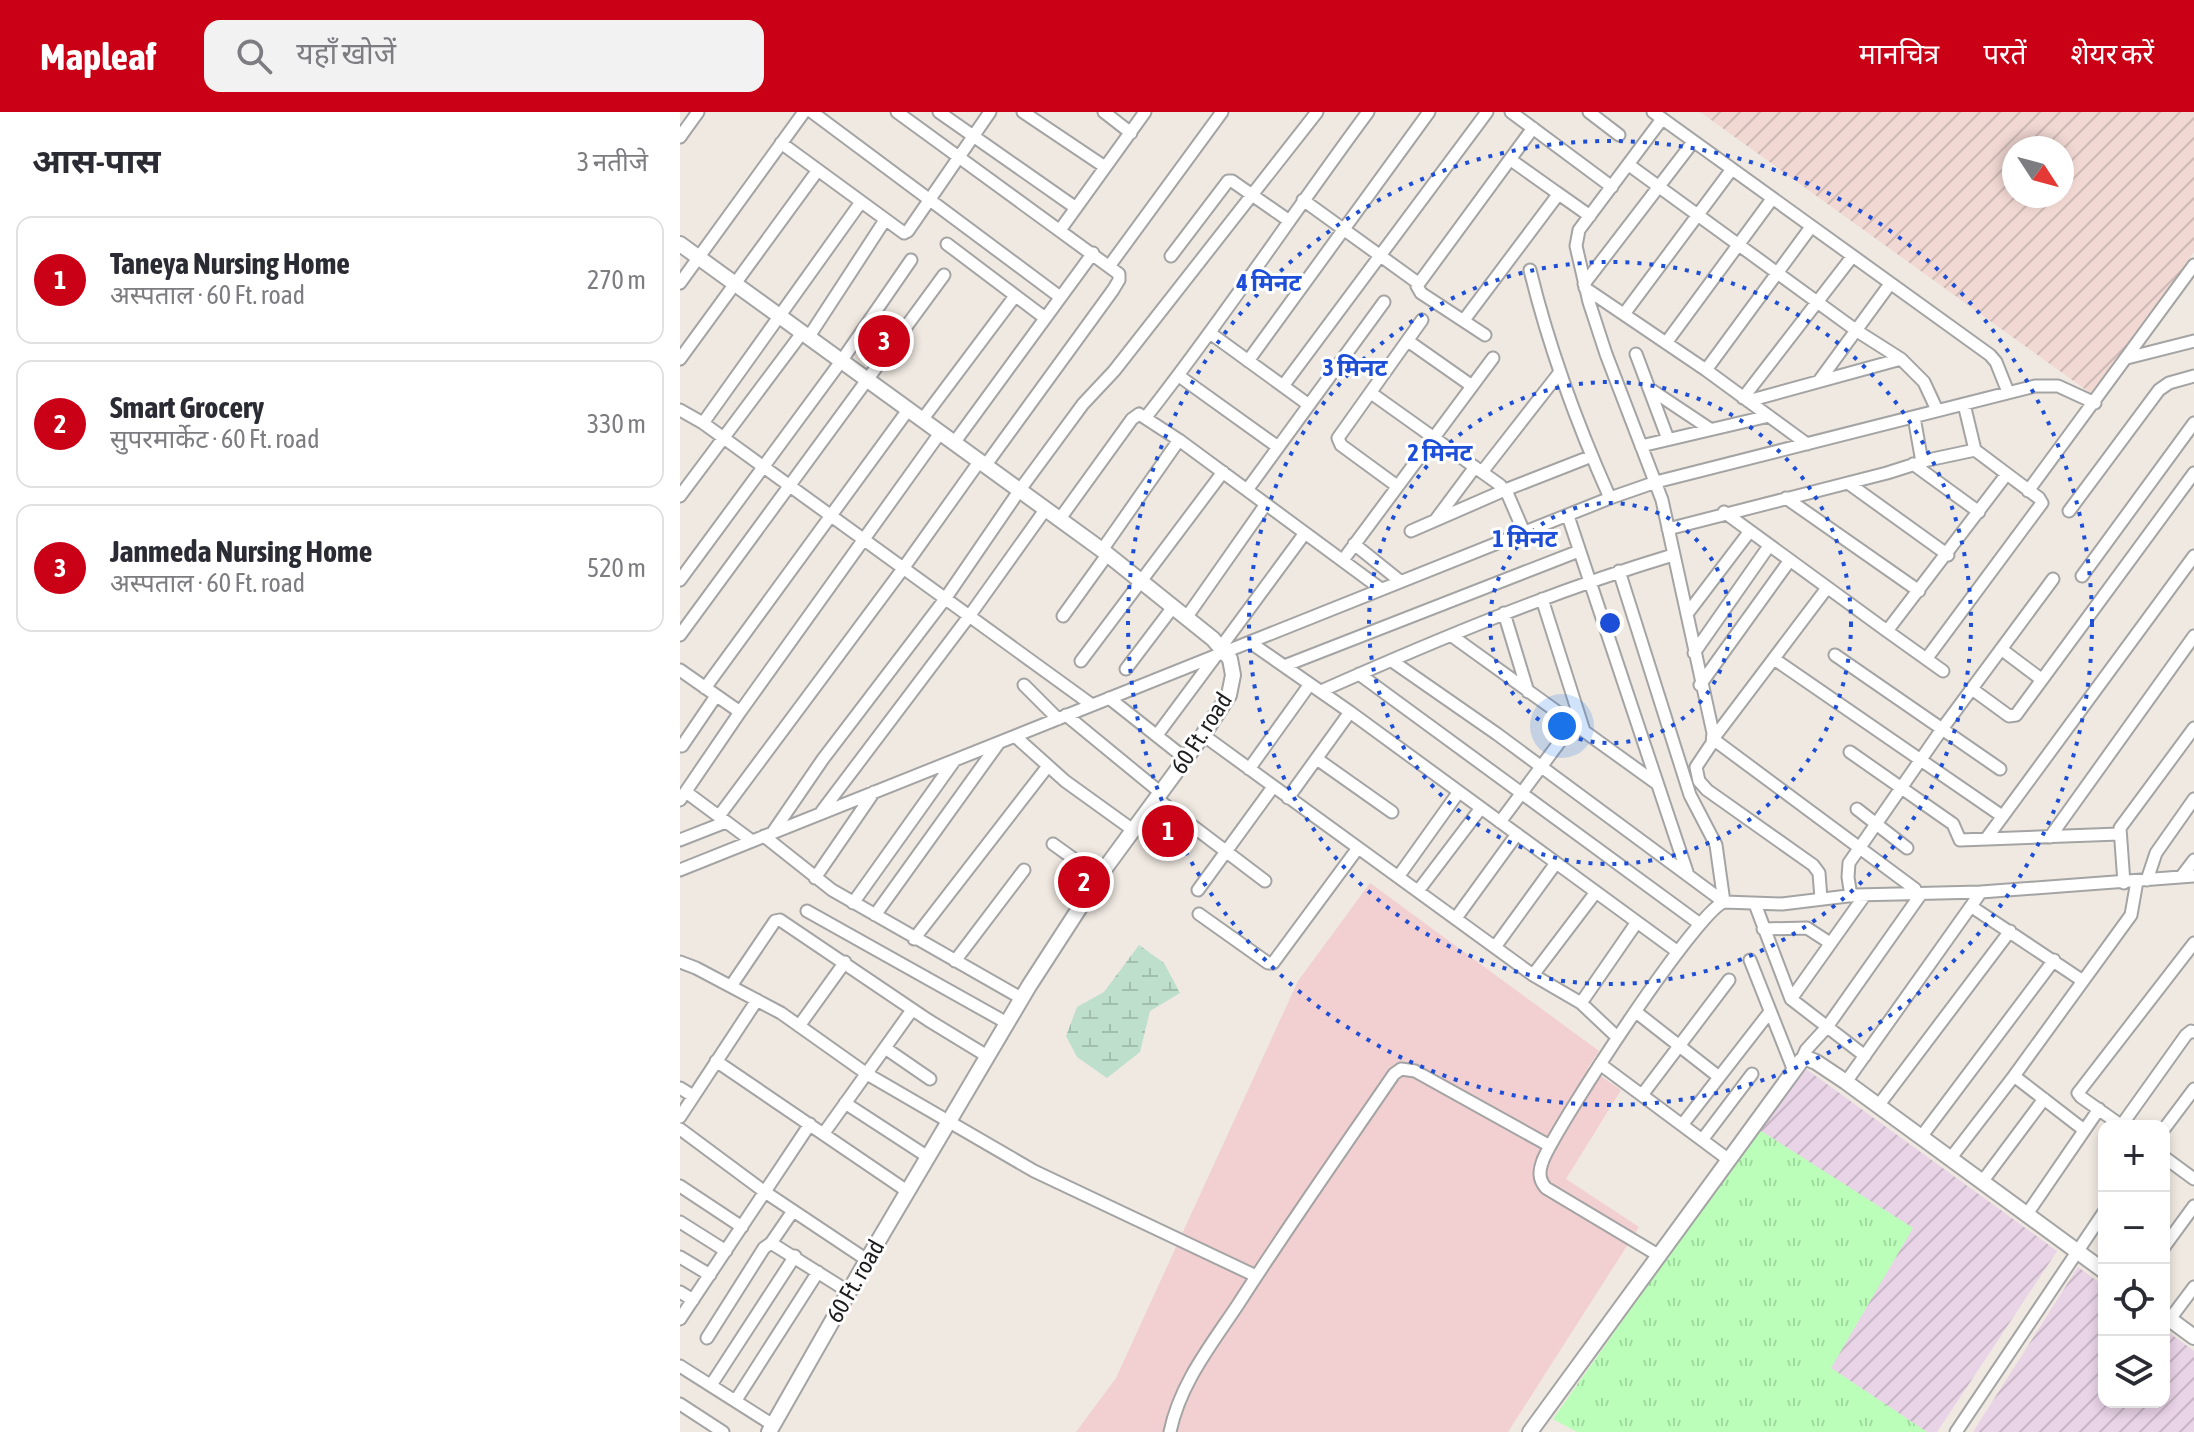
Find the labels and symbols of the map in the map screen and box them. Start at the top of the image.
north arrow [2002,136,2074,208]
text: 4 मिनट [1236,269,1303,296]
pin: 3 [858,311,910,371]
text: 3 मिनट [1323,354,1389,381]
text: 2 मिनट [1408,439,1474,466]
text: 1 मिनट [1493,525,1559,552]
centre of rings [1596,609,1624,637]
street label: 60 Ft. road [1165,688,1237,778]
your location [1542,706,1582,746]
pin: 1 [1142,801,1194,861]
pin: 2 [1058,852,1110,912]
street label: 60 Ft. road [821,1235,889,1327]

